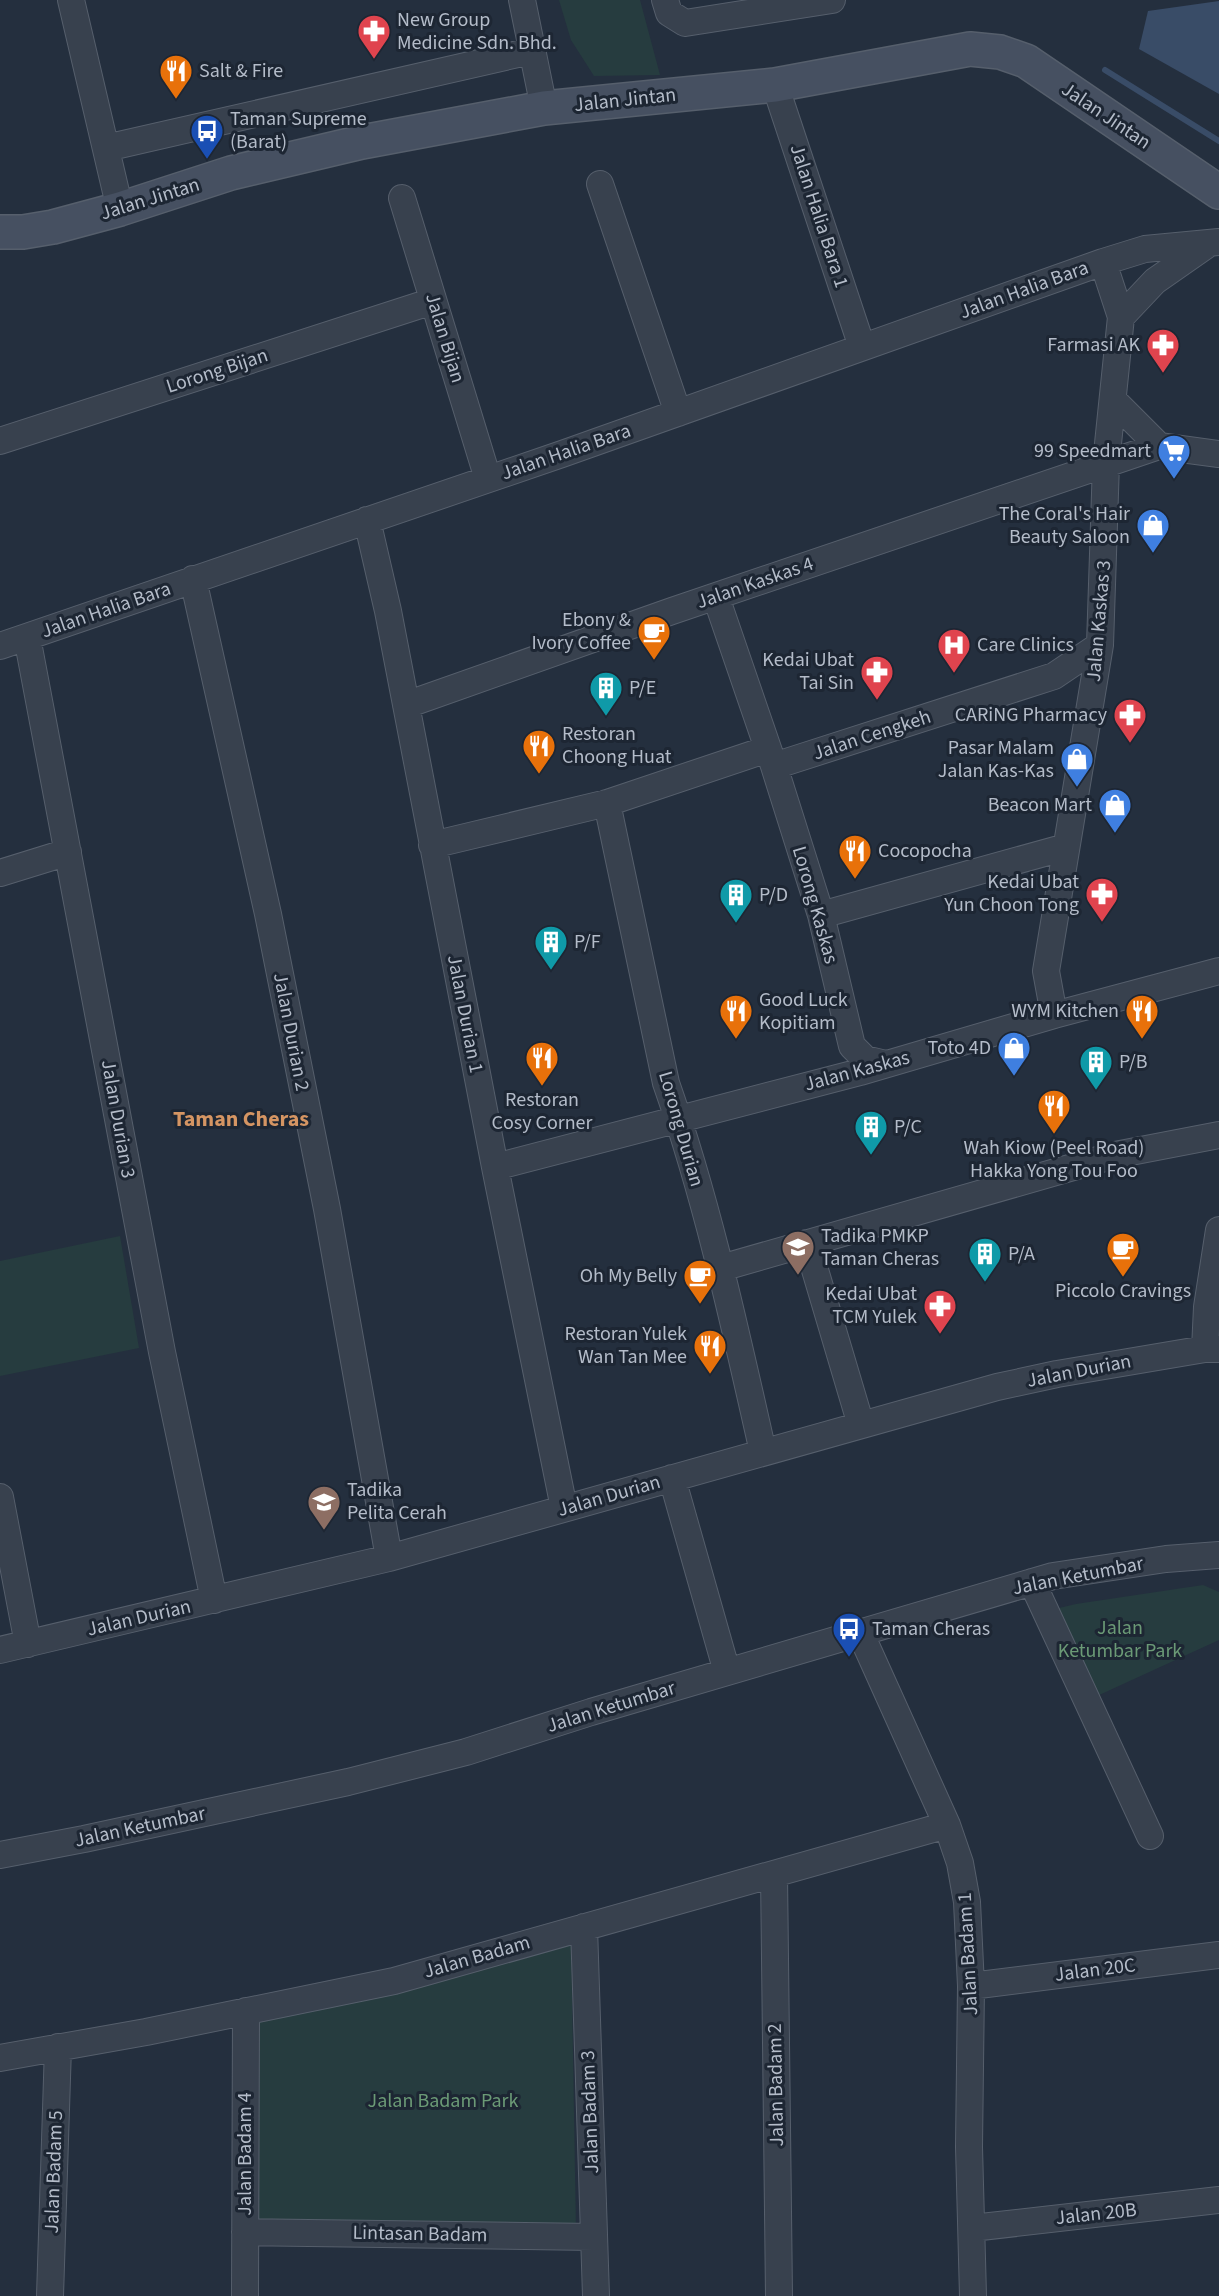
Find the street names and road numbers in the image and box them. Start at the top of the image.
street label: Jalan Jintan [1056,76,1156,156]
street label: Jalan Jintan [573,81,677,119]
street label: Jalan Halia Bara 1 [783,141,855,291]
street label: Jalan Jintan [97,171,203,227]
street label: Jalan Halia Bara [956,254,1092,326]
street label: Jalan Bijan [418,290,472,386]
street label: Lorong Bijan [162,341,272,401]
street label: Jalan Halia Bara [497,417,635,487]
street label: Jalan Kaskas 4 [693,550,817,616]
street label: Jalan Kaskas 3 [1080,559,1118,683]
street label: Jalan Halia Bara [37,575,175,645]
street label: Jalan Cengkeh [809,703,935,767]
street label: Lorong Kaskas [785,843,845,967]
street label: Jalan Durian 1 [440,953,490,1075]
street label: Jalan Durian 2 [266,971,316,1094]
street label: Jalan Kaskas [801,1044,913,1098]
street label: Jalan Durian 3 [94,1058,142,1180]
street label: Lorong Durian [651,1068,711,1190]
street label: Jalan Durian [1024,1347,1134,1395]
street label: Jalan Durian [554,1468,664,1524]
street label: Jalan Ketumbar [1010,1550,1146,1602]
street label: Jalan Durian [84,1592,194,1644]
street label: Jalan Ketumbar [543,1674,679,1740]
street label: Jalan Ketumbar [72,1799,208,1855]
street label: Jalan Badam 1 [951,1892,985,2016]
street label: Jalan Badam [421,1928,533,1986]
street label: Jalan 20C [1053,1951,1137,1989]
street label: Jalan Badam 2 [761,2023,791,2147]
street label: Jalan Badam 3 [574,2050,606,2174]
street label: Jalan Badam 4 [231,2092,259,2216]
street label: Jalan Badam 5 [38,2110,70,2234]
street label: Jalan 20B [1054,2196,1138,2232]
street label: Lintasan Badam [352,2219,488,2249]

